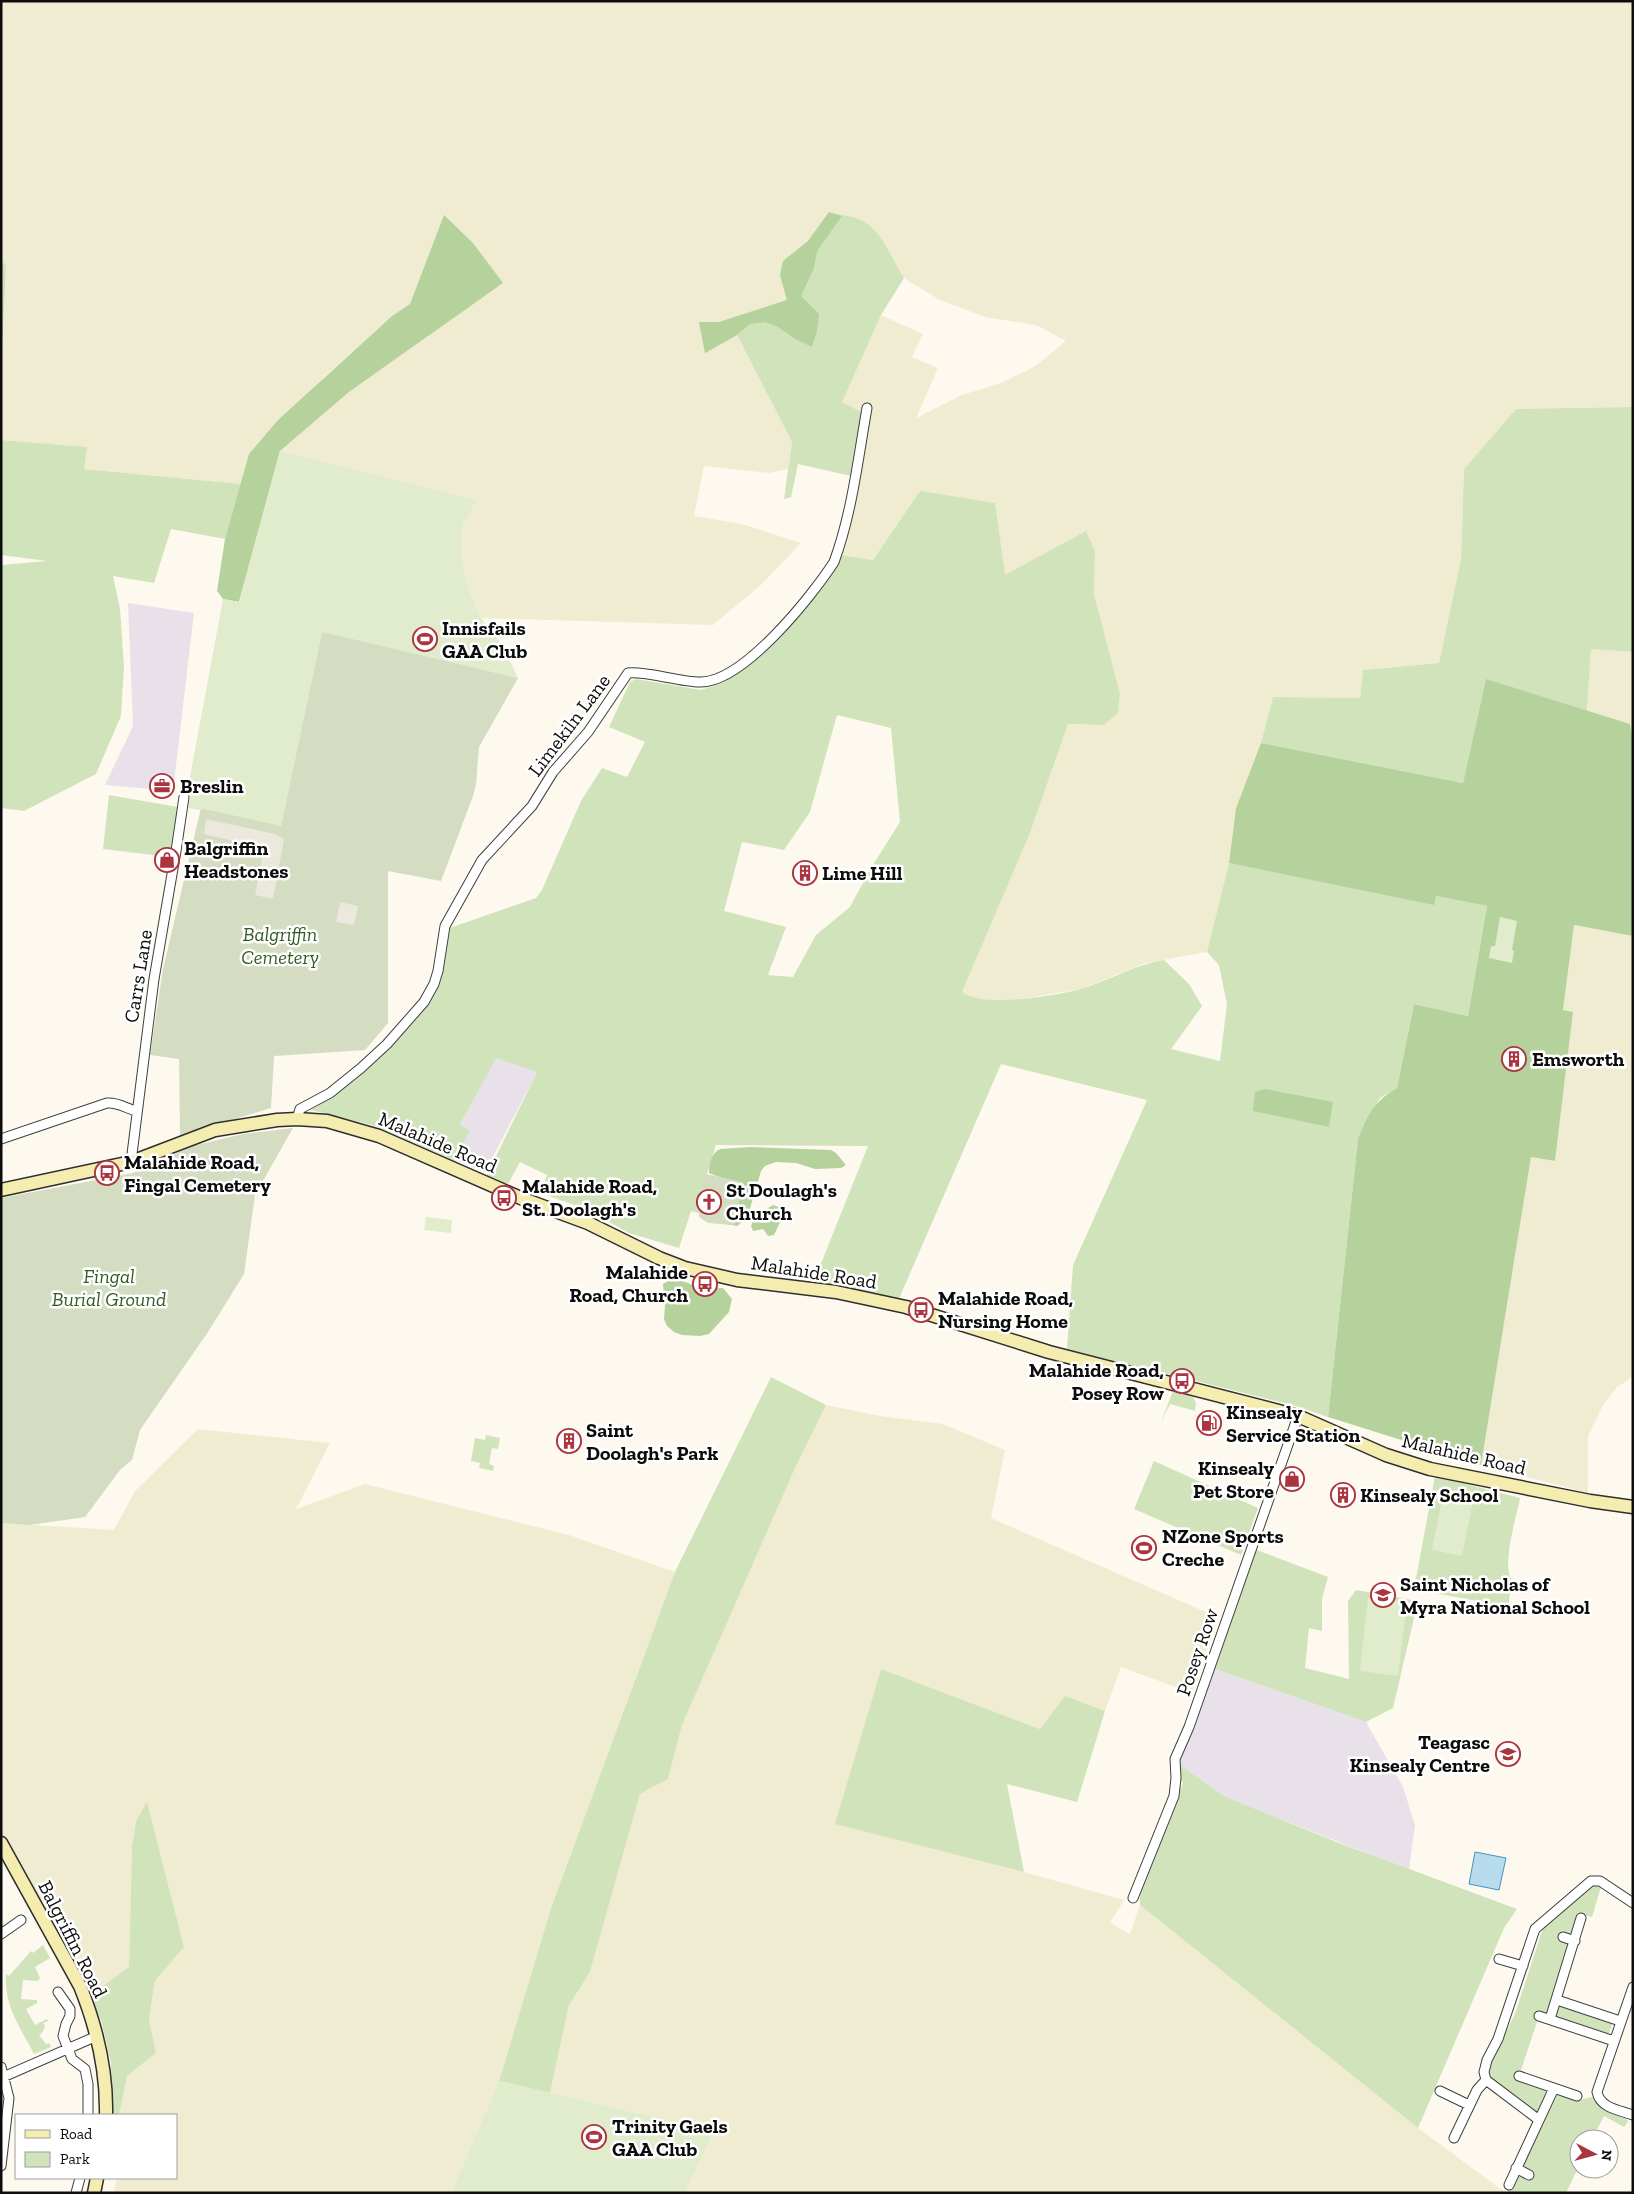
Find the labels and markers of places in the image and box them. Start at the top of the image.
place label: Innisfails GAA Club [442,616,527,663]
sports icon: Innisfails GAA Club [412,626,438,652]
office icon: Breslin [149,773,175,799]
place label: Breslin [180,774,244,798]
place label: Balgriffin Headstones [184,836,288,883]
shop icon: Balgriffin Headstones [154,847,180,873]
building icon: Lime Hill [792,860,818,886]
place label: Lime Hill [822,861,903,885]
building icon: Emsworth [1501,1046,1527,1072]
place label: Emsworth [1532,1047,1625,1071]
place label: Malahide Road, Fingal Cemetery [124,1150,271,1197]
bus stop icon: Malahide Road, Fingal Cemetery [94,1160,120,1186]
place label: Malahide Road, St. Doolagh's [522,1174,657,1221]
place label: St Doulagh's Church [726,1178,837,1225]
bus stop icon: Malahide Road, St. Doolagh's [491,1185,517,1211]
church icon: St Doulagh's Church [696,1189,722,1215]
place label: Malahide Road, Church [569,1260,688,1307]
bus stop icon: Malahide Road, Church [692,1271,718,1297]
place label: Malahide Road, Nursing Home [938,1286,1073,1333]
bus stop icon: Malahide Road, Nursing Home [908,1297,934,1323]
place label: Malahide Road, Posey Row [1029,1358,1165,1405]
bus stop icon: Malahide Road, Posey Row [1169,1368,1195,1394]
place label: Kinsealy Service Station [1226,1400,1361,1447]
fuel station icon: Kinsealy Service Station [1196,1410,1222,1436]
place label: Saint Doolagh's Park [586,1418,718,1465]
building icon: Saint Doolagh's Park [556,1428,582,1454]
place label: Kinsealy Pet Store [1193,1456,1274,1503]
shop icon: Kinsealy Pet Store [1279,1466,1305,1492]
building icon: Kinsealy School [1330,1482,1356,1508]
place label: Kinsealy School [1360,1483,1499,1507]
place label: NZone Sports Creche [1162,1524,1284,1571]
sports icon: NZone Sports Creche [1131,1535,1157,1561]
place label: Saint Nicholas of Myra National School [1400,1572,1590,1619]
school or university icon: Saint Nicholas of Myra National School [1370,1582,1396,1608]
place label: Teagasc Kinsealy Centre [1350,1730,1491,1777]
school or university icon: Teagasc Kinsealy Centre [1495,1741,1521,1767]
place label: Trinity Gaels GAA Club [612,2114,728,2161]
sports icon: Trinity Gaels GAA Club [581,2124,607,2150]

